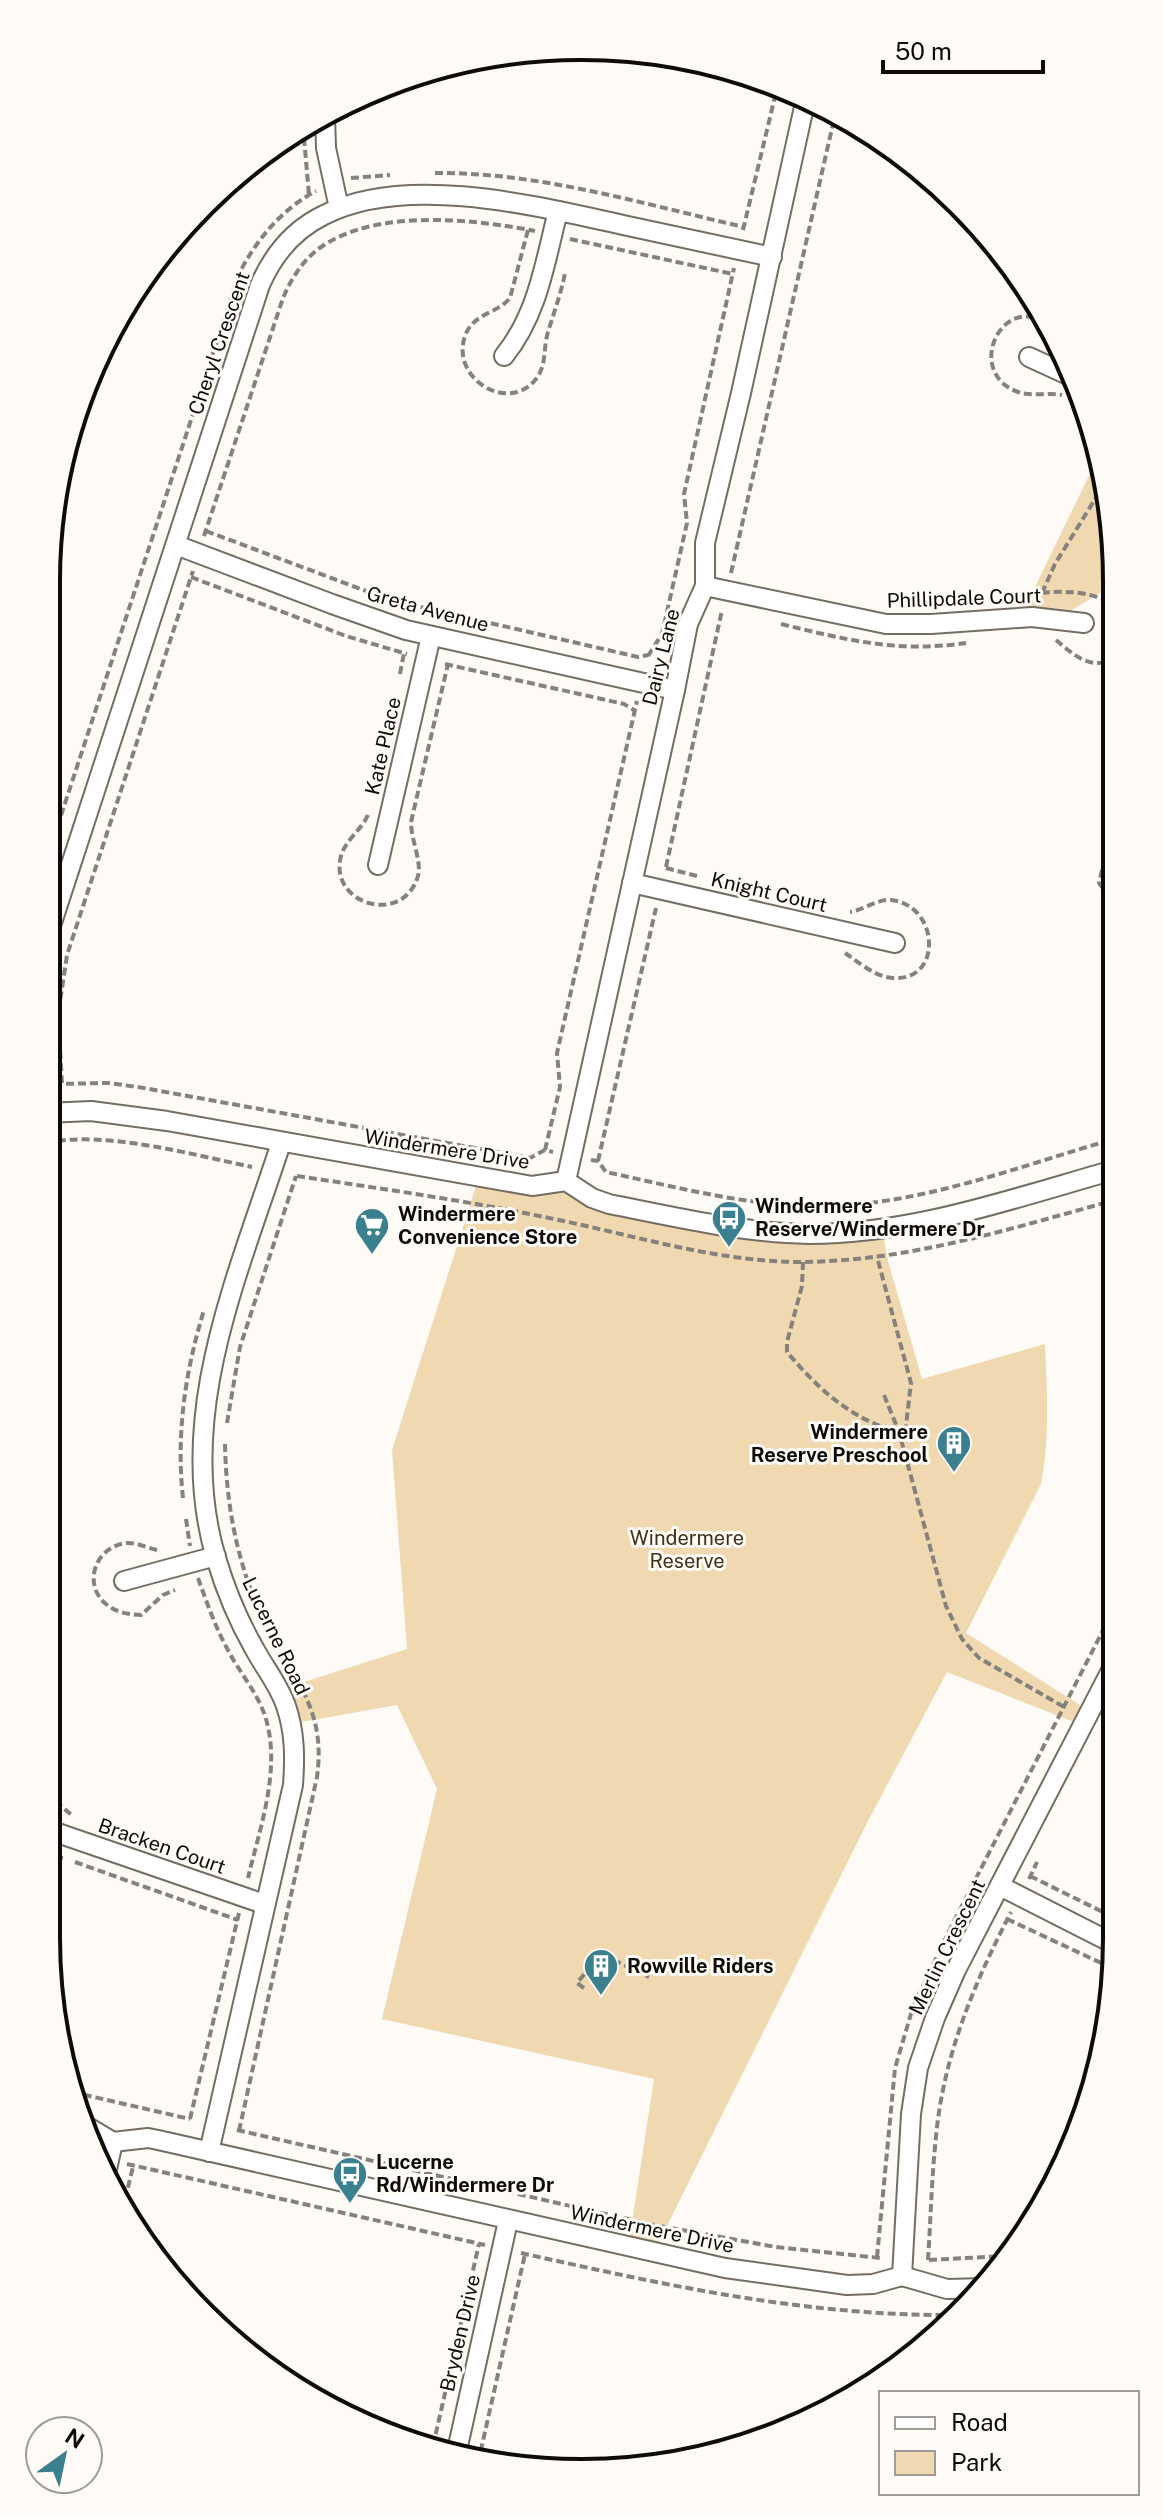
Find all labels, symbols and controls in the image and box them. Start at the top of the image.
scale bar [883,24,1043,74]
text: 50 m [895,37,952,65]
street label: Cheryl Crescent [183,268,255,418]
street label: Greta Avenue [364,581,492,637]
street label: Phillipdale Court [886,583,1042,613]
street label: Dairy Lane [637,606,685,708]
street label: Kate Place [360,695,406,797]
street label: Knight Court [709,867,829,917]
street label: Windermere Drive [363,1124,531,1174]
place label: Windermere Reserve/Windermere Dr [755,1194,985,1241]
bus stop icon: Windermere Reserve/Windermere Dr [710,1199,748,1249]
place label: Windermere Convenience Store [398,1202,577,1249]
supermarket icon: Windermere Convenience Store [353,1206,391,1256]
place label: Windermere Reserve Preschool [751,1420,928,1467]
building icon: Windermere Reserve Preschool [935,1424,973,1474]
park label: Windermere Reserve [630,1526,744,1573]
street label: Lucerne Road [237,1573,315,1699]
street label: Bracken Court [95,1813,229,1879]
street label: Merlin Crescent [904,1875,990,2019]
building icon: Rowville Riders [582,1947,620,1997]
place label: Rowville Riders [627,1954,774,1978]
place label: Lucerne Rd/Windermere Dr [376,2150,554,2197]
bus stop icon: Lucerne Rd/Windermere Dr [331,2155,369,2205]
street label: Windermere Drive [568,2200,736,2258]
street label: Bryden Drive [435,2272,485,2394]
legend [879,2391,1139,2495]
text: Road [951,2408,1008,2436]
north arrow [24,2415,104,2495]
text: N [61,2423,89,2454]
text: Park [951,2448,1002,2476]

